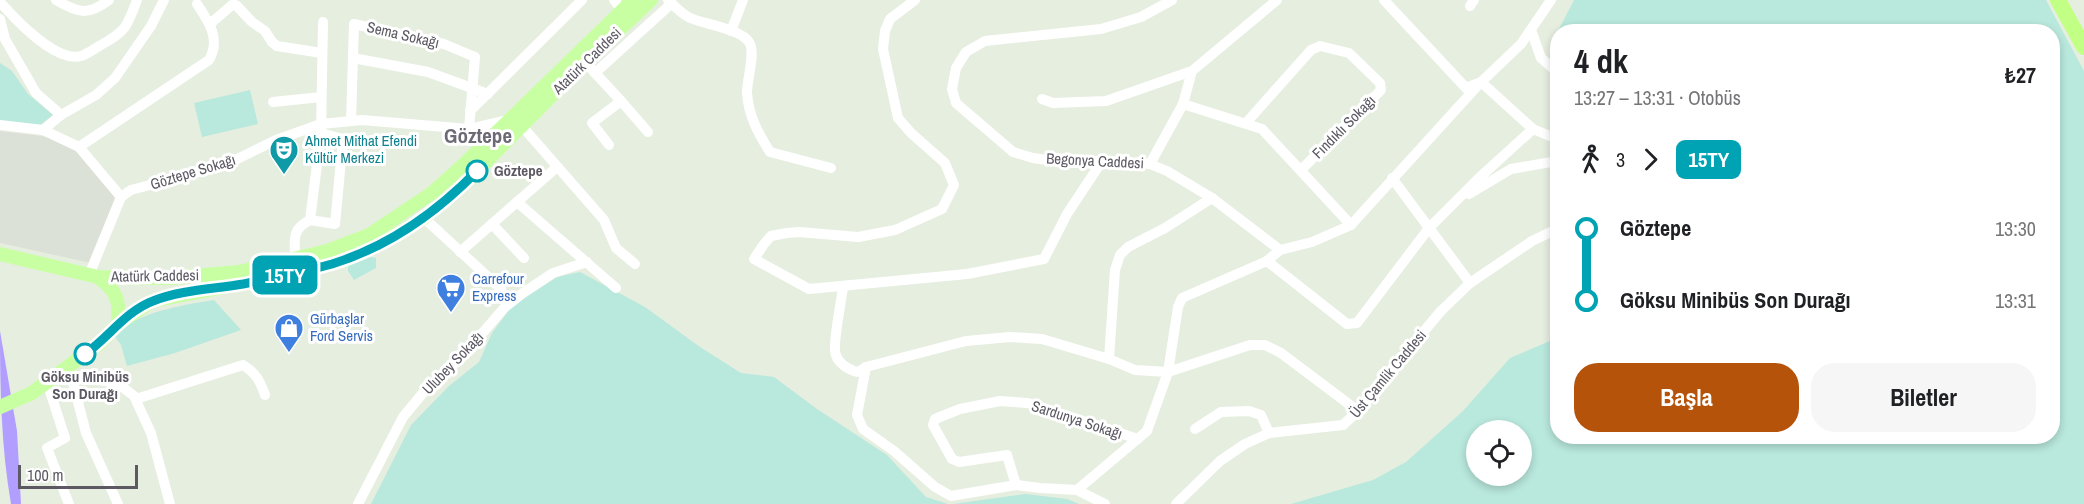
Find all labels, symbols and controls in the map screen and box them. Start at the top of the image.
street label: Sema Sokağı [365,16,441,53]
street label: Atatürk Caddesi [547,22,626,100]
text: 4 dk [1574,39,1628,83]
text: ₺27 [2005,60,2036,90]
text: 13:27 – 13:31 · Otobüs [1574,84,1741,111]
street label: Fındıklı Sokağı [1307,90,1380,163]
district label: Göztepe [444,121,512,150]
place label: Ahmet Mithat Efendi Kültür Merkezi [304,130,417,168]
theatre icon: Ahmet Mithat Efendi Kültür Merkezi [268,134,300,176]
icon: walk [1574,143,1607,176]
icon: forward [1634,143,1667,176]
text: 15TY [1688,145,1729,174]
text: 3 [1616,146,1625,173]
street label: Begonya Caddesi [1046,147,1144,174]
street label: Göztepe Sokağı [148,149,238,194]
marker: Göztepe [466,160,488,182]
place label: Göztepe [494,160,543,181]
text: Göztepe [1620,213,1691,243]
text: 13:30 [1995,215,2036,242]
line badge: 15TY [243,256,327,294]
text: 15TY [264,261,306,290]
street label: Atatürk Caddesi [110,264,199,287]
place label: Carrefour Express [472,268,524,306]
supermarket icon: Carrefour Express [435,272,467,314]
text: Göksu Minibüs Son Durağı [1620,285,1851,315]
text: 13:31 [1995,287,2036,314]
place label: Gürbaşlar Ford Servis [310,308,373,346]
shop icon: Gürbaşlar Ford Servis [273,312,305,354]
street label: Üst Çamlik Caddesi [1344,325,1431,422]
street label: Ulubey Sokağı [417,327,488,399]
marker: Göksu Minibüs Son Durağı [74,343,96,365]
button: Başla [1574,363,1799,432]
button: Biletler [1811,363,2036,432]
place label: Göksu Minibüs Son Durağı [41,366,129,404]
street label: Sardunya Sokağı [1029,395,1125,444]
map controls [1466,420,1532,486]
button: locate [1466,420,1532,486]
scale bar [18,462,138,490]
text: 100 m [27,464,63,486]

